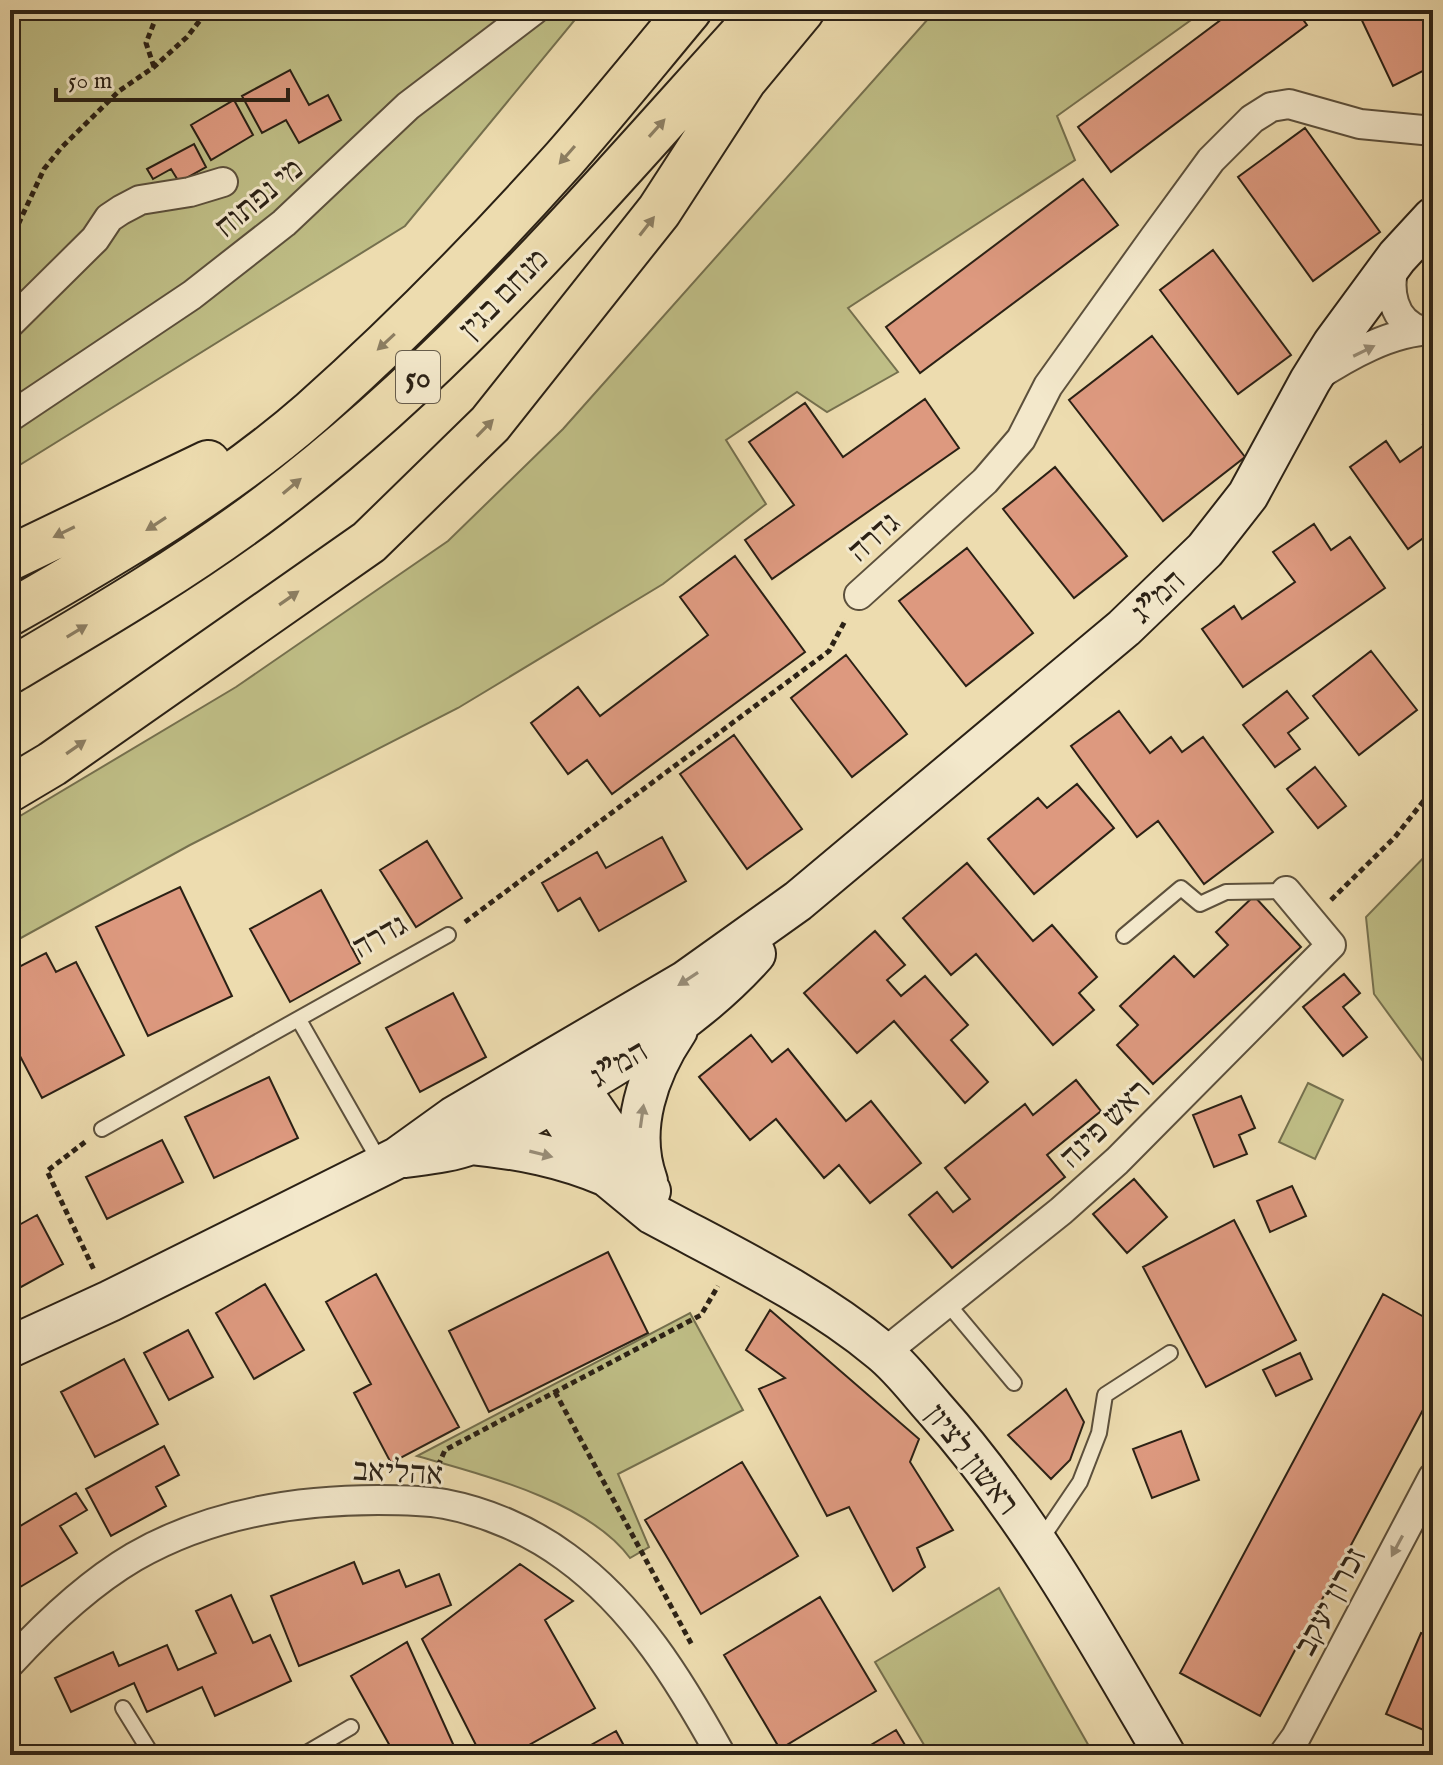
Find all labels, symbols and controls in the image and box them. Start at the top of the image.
scale bar [56,52,288,102]
text: 50 m [68,66,112,97]
one-way arrow [647,118,665,137]
one-way arrow [559,145,576,165]
street label: מי נפתוח [207,150,313,248]
one-way arrow [638,216,655,236]
street label: מנחם בגין [451,240,558,349]
one-way arrow [377,332,396,350]
one-way arrow [1352,344,1375,358]
road number: 50 [396,351,440,403]
one-way arrow [475,419,493,438]
one-way arrow [282,478,302,495]
street label: גדרה [840,503,910,572]
one-way arrow [146,516,167,531]
one-way arrow [52,525,76,539]
street label: המ"ג [1123,562,1195,634]
one-way arrow [278,591,299,606]
one-way arrow [66,625,88,639]
one-way arrow [65,740,86,755]
street label: גדרה [345,905,415,969]
one-way arrow [678,971,699,986]
street label: המ"ג [583,1032,656,1098]
street label: ראש פינה [1051,1071,1160,1178]
one-way arrow [636,1103,649,1128]
one-way arrow [529,1148,554,1161]
street label: ראשון לציון [915,1397,1027,1525]
street label: אהליאב [352,1451,444,1496]
one-way arrow [1390,1535,1403,1558]
street label: זכרון יעקב [1286,1541,1377,1663]

